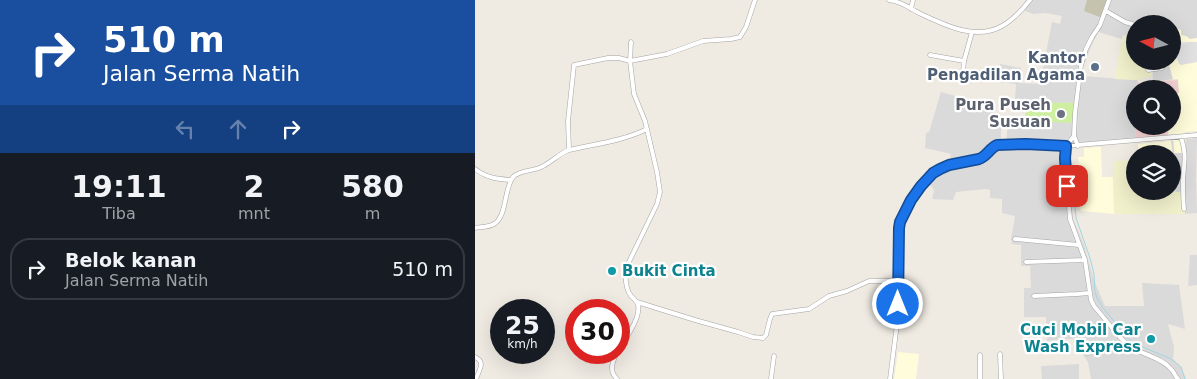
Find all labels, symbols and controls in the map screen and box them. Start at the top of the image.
north arrow [1126,15,1181,70]
map controls [1126,15,1181,200]
icon: right [20,20,85,85]
text: 510 m [103,20,225,60]
place label: Kantor Pengadilan Agama [927,49,1086,84]
text: Jalan Serma Natih [103,61,300,86]
marker: Kantor Pengadilan Agama [1089,61,1101,73]
button: search [1126,80,1181,135]
place label: Pura Puseh Susuan [955,96,1051,131]
marker: Pura Puseh Susuan [1055,108,1067,120]
icon: left [171,115,199,143]
icon: ahead [224,115,252,143]
icon: right [277,115,305,143]
button: layers [1126,145,1181,200]
pin [1046,165,1088,207]
text: 19:11 [71,169,167,204]
text: 2 [244,169,264,204]
text: 580 [341,169,404,204]
icon: arrive [1053,172,1081,200]
text: Tiba [102,204,136,223]
text: mnt [238,204,270,223]
text: m [365,204,380,223]
text: Belok kanan [65,249,197,271]
icon: right [22,255,50,283]
text: 510 m [392,258,453,280]
place label: Bukit Cinta [622,262,716,280]
marker: Bukit Cinta [606,265,618,277]
text: Jalan Serma Natih [65,271,208,290]
position arrow [871,277,923,329]
speed limit sign: 30 [565,299,630,364]
text: 25 [505,311,540,340]
place label: Cuci Mobil Car Wash Express [1020,321,1142,356]
marker: Cuci Mobil Car Wash Express [1145,333,1157,345]
text: km/h [507,337,538,351]

